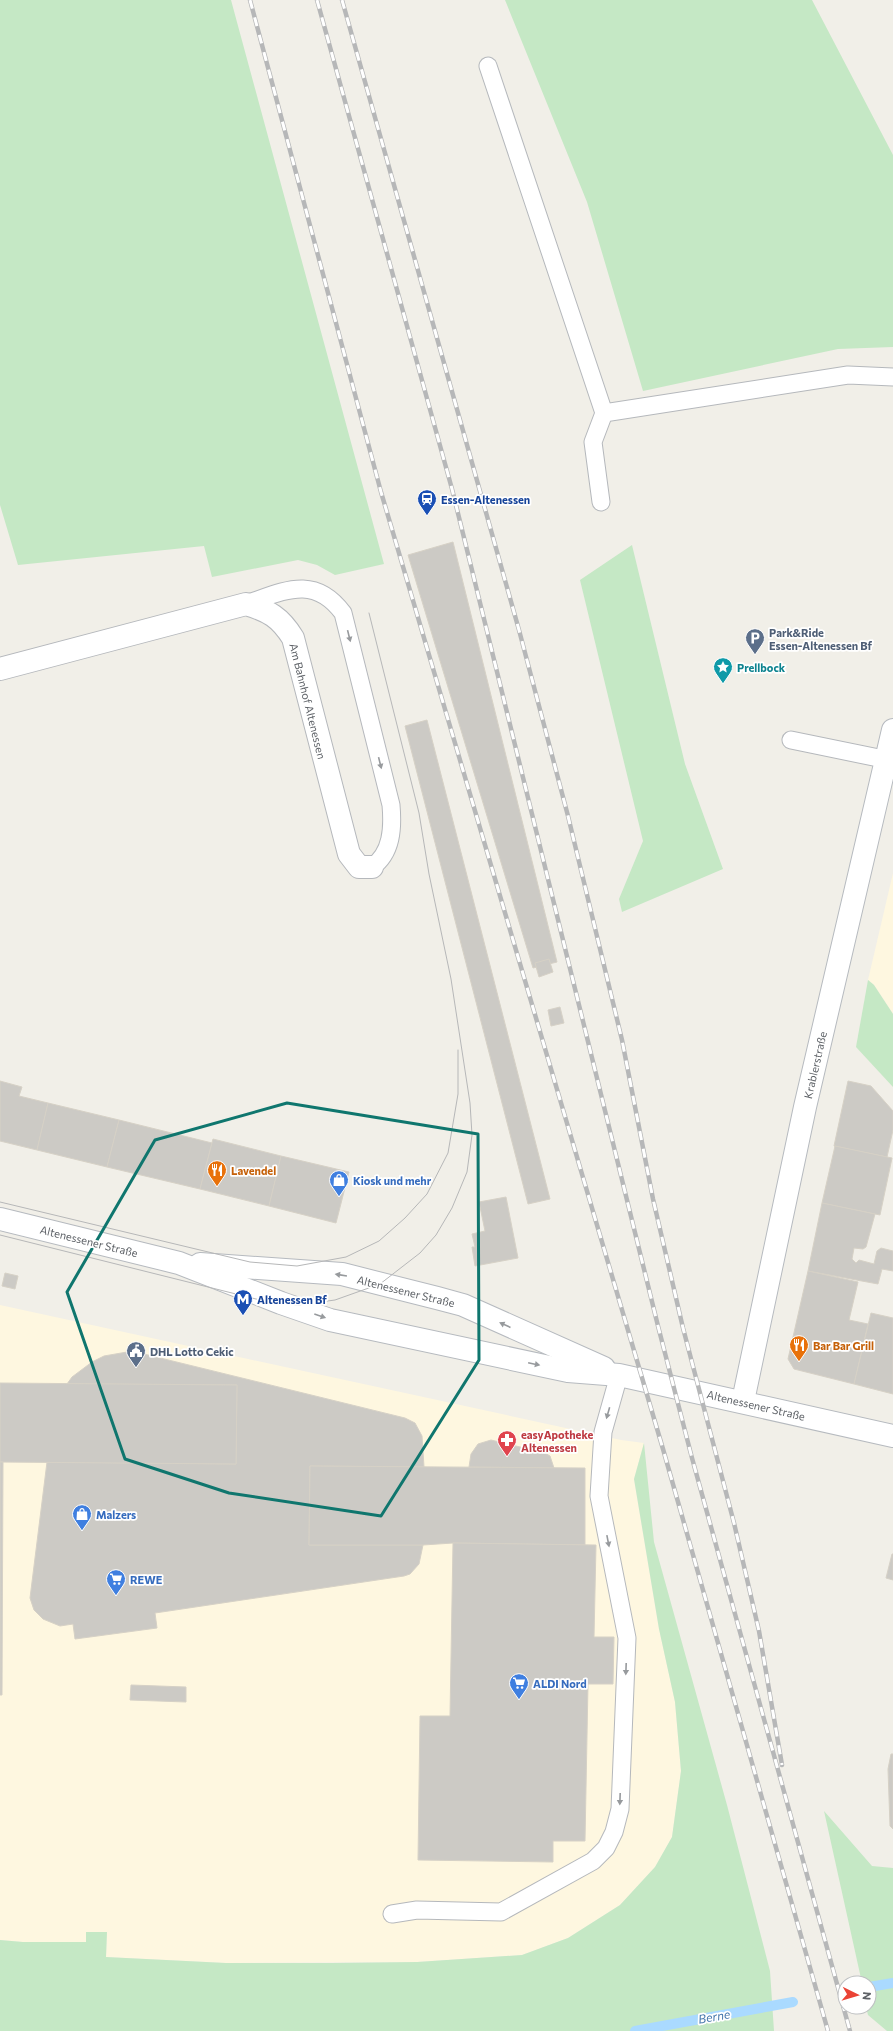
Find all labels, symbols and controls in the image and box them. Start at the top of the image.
station icon: Essen-Altenessen [416,488,438,516]
place label: Essen-Altenessen [441,493,530,506]
place label: Park&Ride Essen-Altenessen Bf [769,626,873,652]
parking icon: Park&Ride Essen-Altenessen Bf [744,627,766,655]
one-way arrow [346,630,352,643]
street label: Am Bahnhof Altenessen [287,642,329,760]
place icon: Prellbock [712,656,734,684]
place label: Prellbock [737,661,786,674]
one-way arrow [378,756,384,769]
street label: Krablerstraße [801,1030,829,1100]
restaurant icon: Lavendel [206,1159,228,1187]
place label: Lavendel [231,1164,276,1177]
shop icon: Kiosk und mehr [328,1169,350,1197]
place label: Kiosk und mehr [353,1174,432,1187]
street label: Altenessener Straße [39,1223,140,1260]
one-way arrow [335,1272,347,1278]
street label: Altenessener Straße [356,1273,457,1310]
metro station icon: Altenessen Bf [232,1288,254,1316]
place label: Altenessen Bf [257,1293,327,1306]
one-way arrow [314,1314,326,1320]
one-way arrow [499,1321,511,1327]
restaurant icon: Bar Bar Grill [788,1334,810,1362]
place label: Bar Bar Grill [813,1339,874,1352]
public building icon: DHL Lotto Cekic [125,1340,147,1368]
place label: DHL Lotto Cekic [150,1345,234,1358]
one-way arrow [528,1361,540,1367]
street label: Altenessener Straße [706,1387,807,1423]
one-way arrow [605,1407,611,1419]
place label: easyApotheke Altenessen [521,1428,593,1454]
pharmacy icon: easyApotheke Altenessen [496,1429,518,1457]
shop icon: Malzers [71,1503,93,1531]
place label: Malzers [96,1508,136,1521]
one-way arrow [605,1535,611,1547]
supermarket icon: REWE [105,1568,127,1596]
place label: REWE [130,1573,163,1586]
one-way arrow [622,1663,629,1675]
supermarket icon: ALDI Nord [508,1672,530,1700]
place label: ALDI Nord [533,1677,587,1690]
one-way arrow [617,1793,624,1805]
north arrow [837,1975,877,2015]
text: N [861,1991,874,2001]
water label: Berne [697,2006,732,2026]

